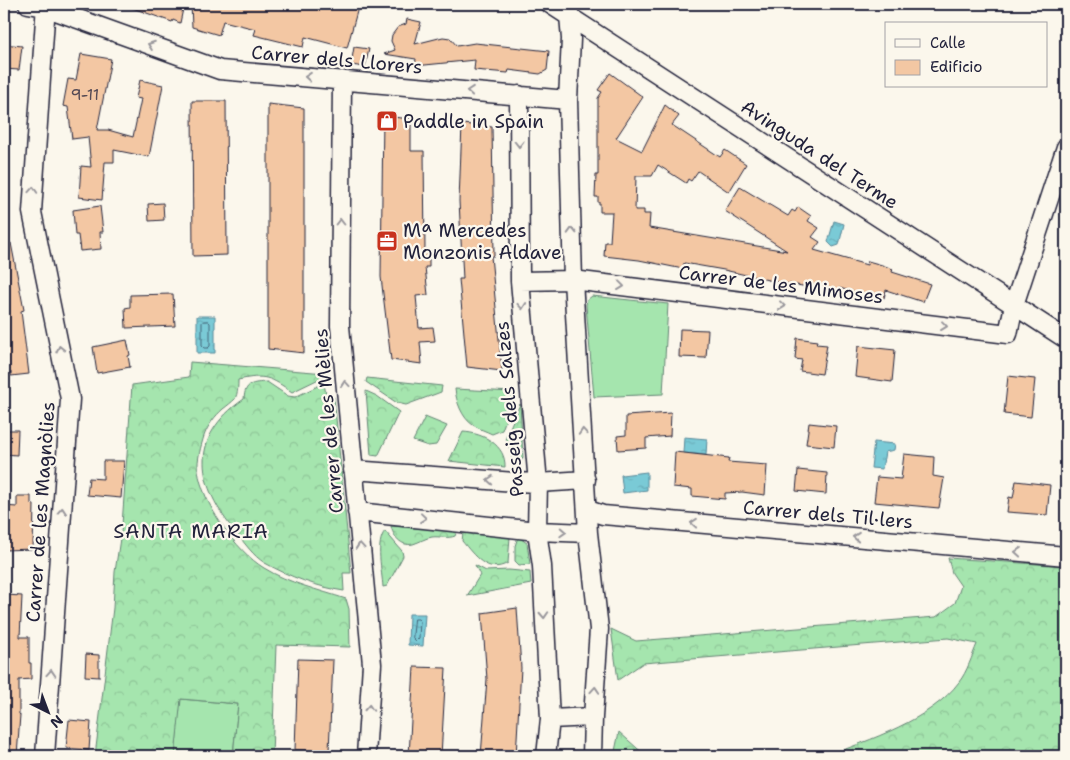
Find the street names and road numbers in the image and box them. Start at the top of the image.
street label: Carrer dels Llorers [250,40,424,79]
street label: Avinguda del Terme [736,94,903,215]
street label: Carrer de les Mimoses [677,260,885,309]
street label: Passeig dels Salzes [489,320,530,498]
street label: Carrer de les Mèlies [308,327,349,514]
street label: Carrer de les Magnòlies [20,401,61,623]
street label: Carrer dels Til·lers [742,495,914,534]

